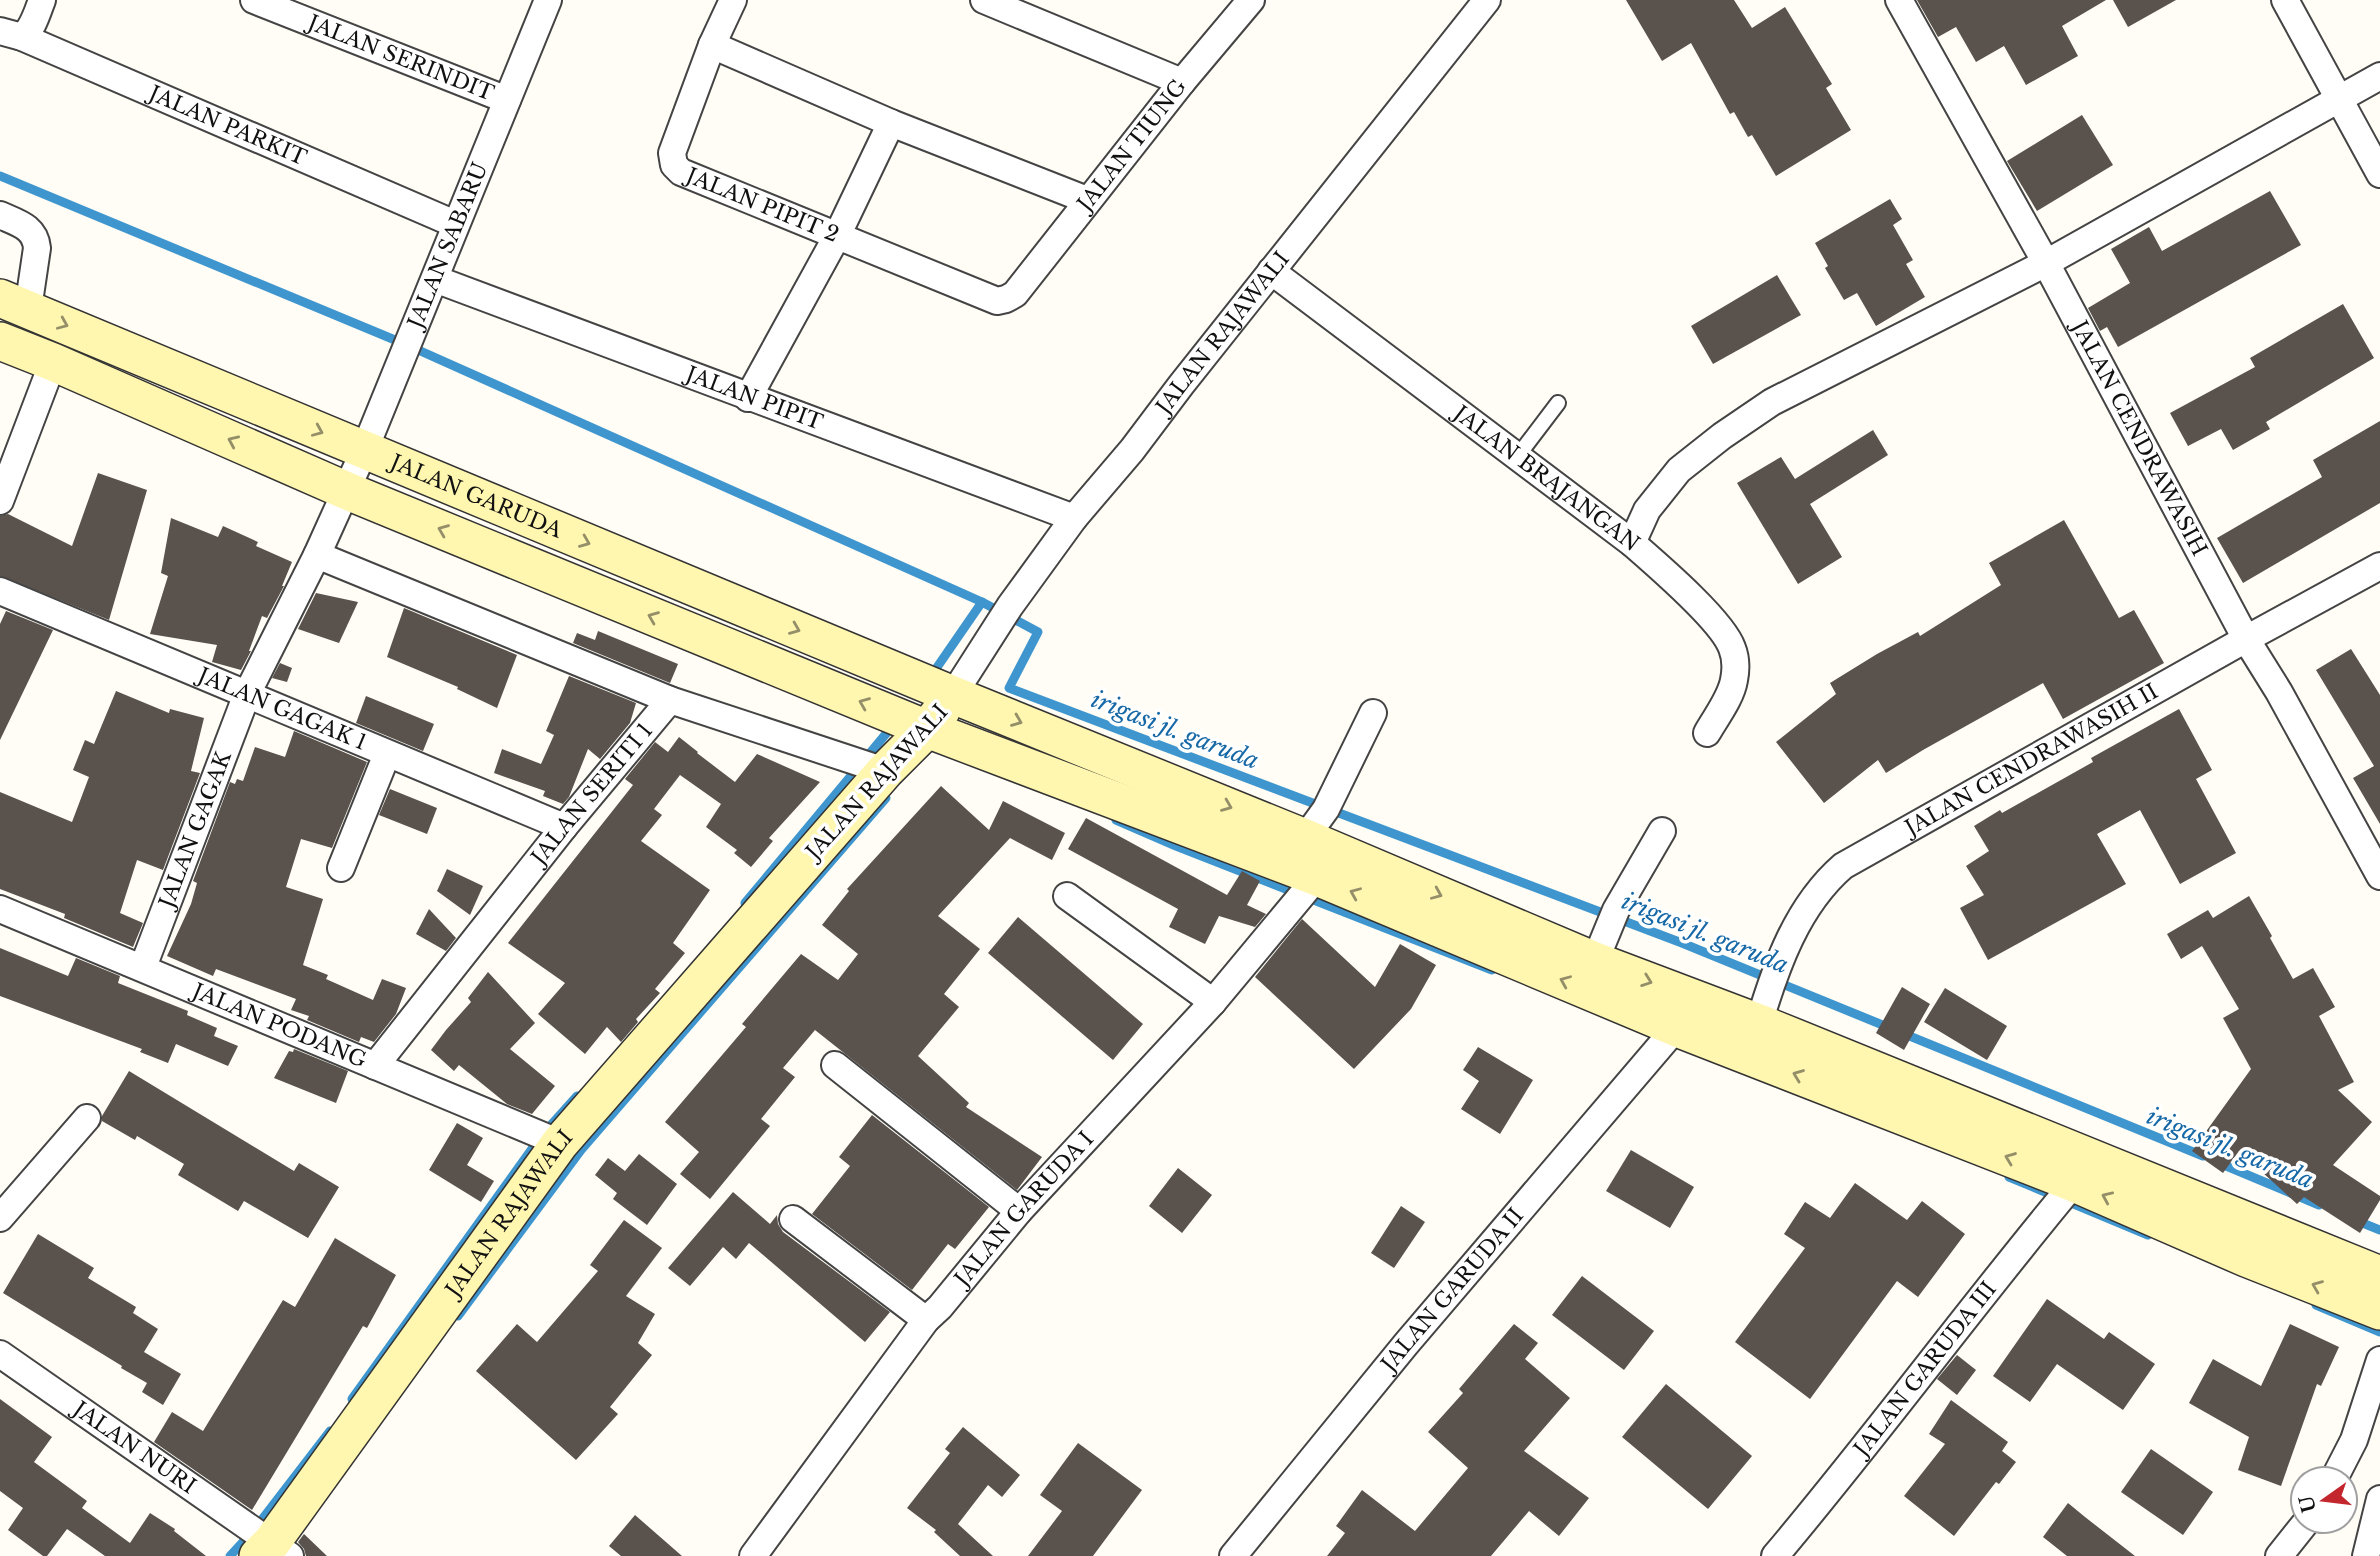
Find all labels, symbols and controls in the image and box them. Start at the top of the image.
street label: JALAN SERINDIT [301,9,498,107]
street label: JALAN TIUNG [1070,74,1192,219]
street label: JALAN PARKIT [142,79,311,171]
street label: JALAN SABARU [401,159,493,335]
street label: JALAN PIPIT 2 [680,161,843,248]
street label: JALAN RAJAWALI [1149,247,1295,422]
street label: JALAN CENDRAWASIH [2065,314,2212,560]
one-way arrow [56,316,68,330]
street label: JALAN PIPIT [680,360,826,436]
street label: JALAN BRAJANGAN [1446,399,1644,557]
one-way arrow [311,423,323,437]
one-way arrow [228,435,241,449]
street label: JALAN GARUDA [384,448,567,544]
one-way arrow [437,524,450,538]
one-way arrow [578,534,590,548]
one-way arrow [648,611,660,625]
one-way arrow [789,621,801,635]
street label: JALAN GAGAK 1 [191,661,370,756]
street label: JALAN CENDRAWASIH II [1898,678,2163,843]
water label: irigasi jl. garuda [1087,685,1263,775]
one-way arrow [858,697,871,711]
street label: JALAN RAJAWALI [799,699,953,867]
one-way arrow [1010,712,1022,726]
street label: JALAN SERITI 1 [524,718,658,872]
street label: JALAN GAGAK [153,747,237,914]
one-way arrow [1221,798,1233,812]
one-way arrow [1430,886,1442,900]
water label: irigasi jl. garuda [1618,887,1792,979]
one-way arrow [1349,888,1361,902]
one-way arrow [1641,973,1653,987]
one-way arrow [1559,975,1572,989]
street label: JALAN PODANG [186,977,370,1074]
one-way arrow [1793,1070,1805,1084]
water label: irigasi jl. garuda [2143,1102,2317,1194]
street label: JALAN RAJAWALI [438,1125,578,1304]
street label: JALAN GARUDA I [948,1126,1099,1294]
one-way arrow [2005,1152,2017,1166]
one-way arrow [2102,1191,2114,1205]
street label: JALAN GARUDA II [1374,1203,1529,1379]
street label: JALAN GARUDA III [1847,1276,2002,1464]
one-way arrow [2311,1280,2323,1294]
street label: JALAN NURI [66,1394,201,1499]
north arrow [2289,1465,2359,1535]
text: U [2295,1493,2321,1515]

